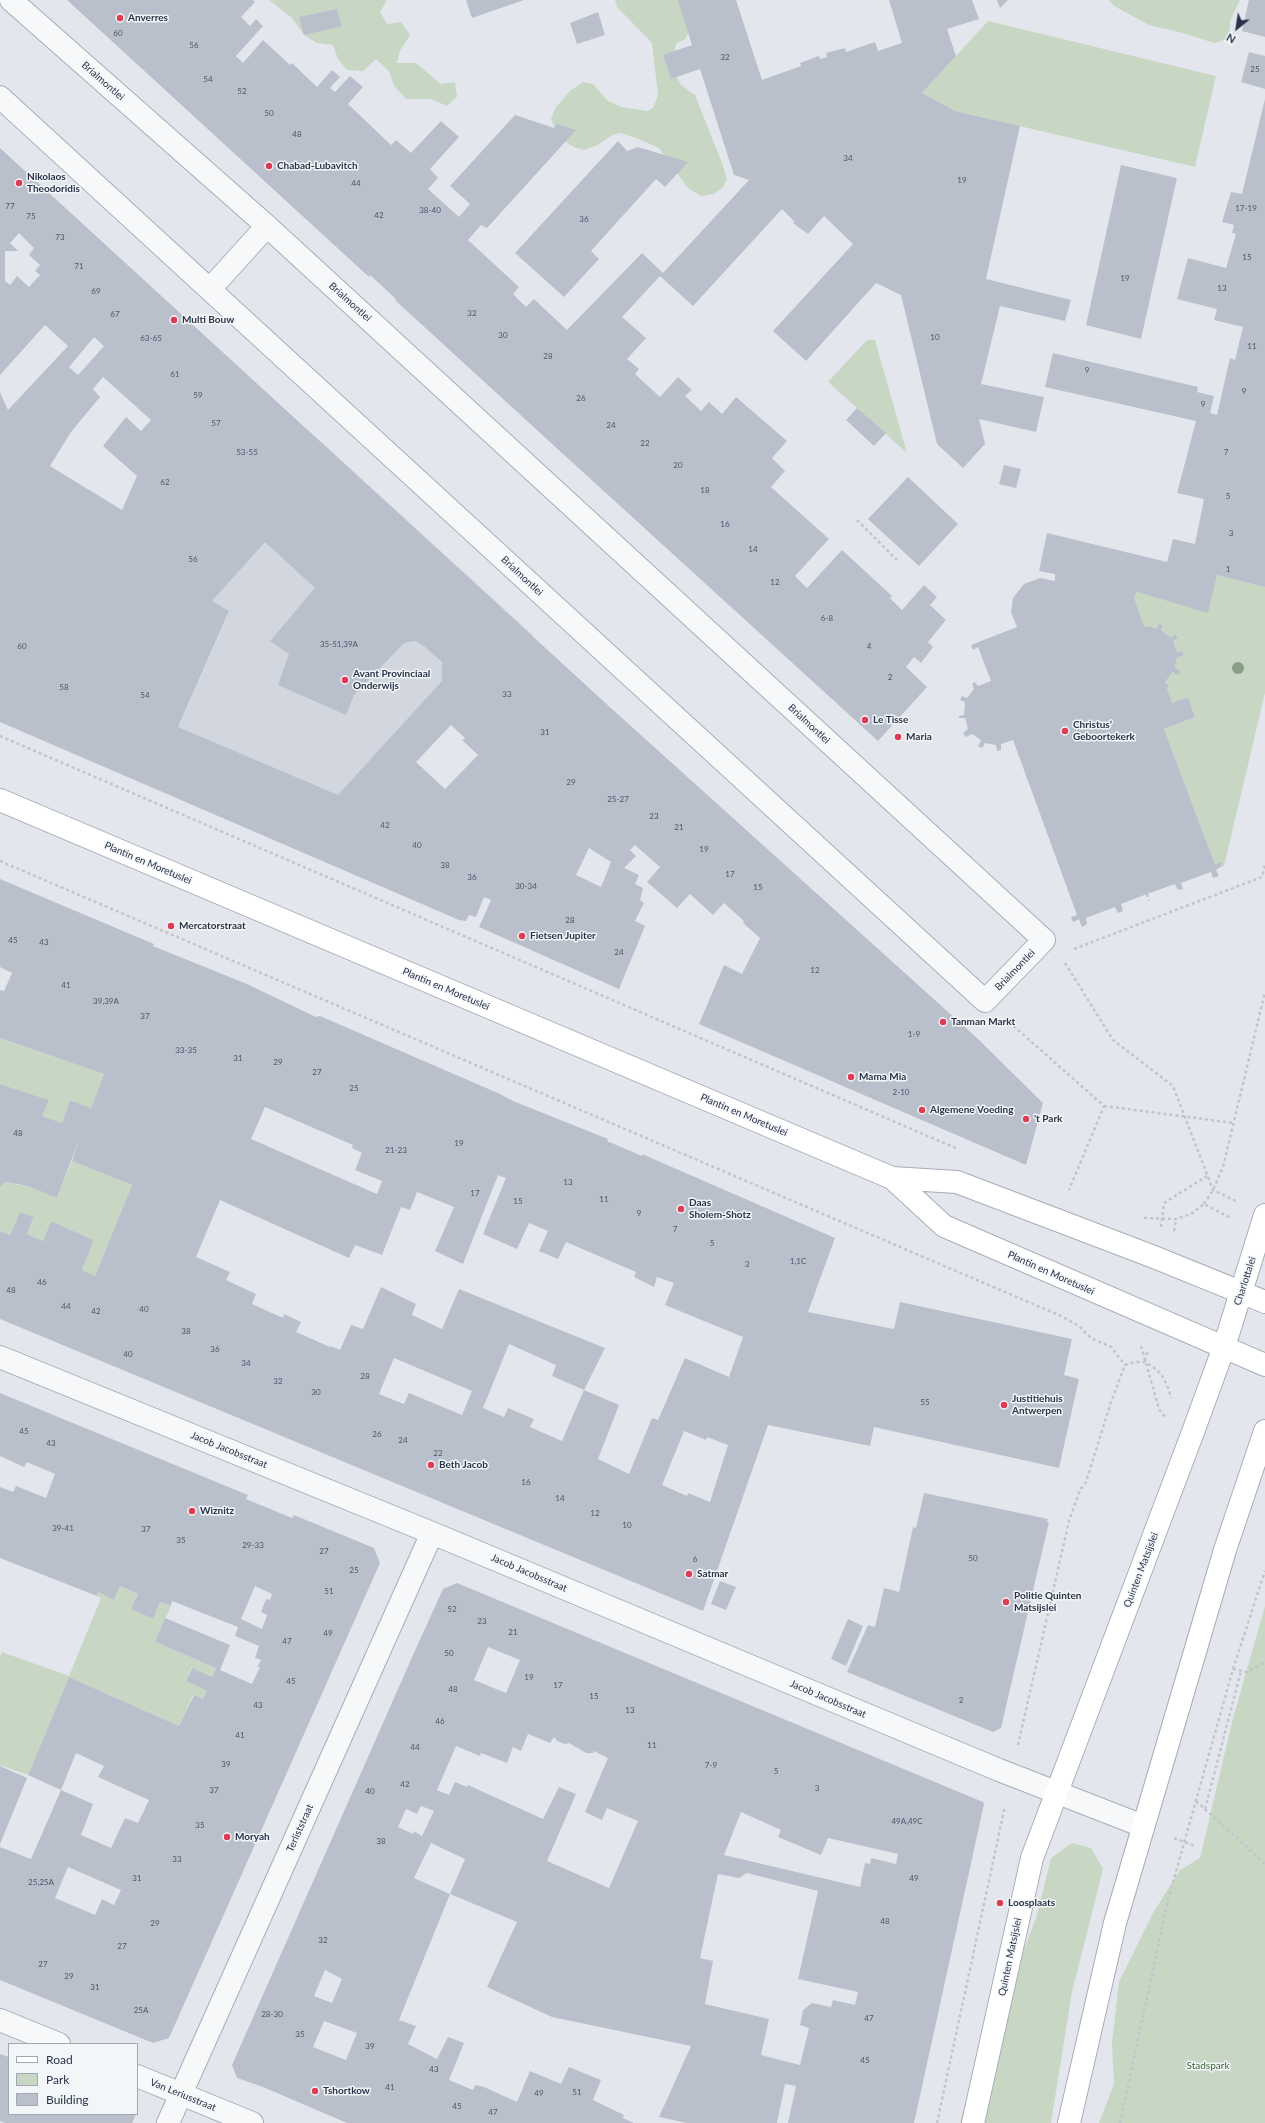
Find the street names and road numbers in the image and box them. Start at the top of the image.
street label: Brialmontlei [79,59,127,103]
street label: Brialmontlei [326,280,374,324]
street label: Brialmontlei [499,554,545,598]
street label: Brialmontlei [786,702,832,746]
street label: Plantin en Moretuslei [103,839,193,887]
street label: Brialmontlei [992,947,1038,993]
street label: Plantin en Moretuslei [401,965,491,1013]
street label: Plantin en Moretuslei [699,1091,789,1139]
street label: Plantin en Moretuslei [1006,1248,1096,1298]
street label: Charlottalei [1231,1255,1259,1307]
street label: Jacob Jacobsstraat [189,1429,269,1471]
street label: Quinten Matsijslei [1121,1531,1161,1609]
street label: Jacob Jacobsstraat [489,1552,569,1594]
street label: Jacob Jacobsstraat [788,1678,868,1720]
street label: Terliststraat [284,1802,316,1854]
street label: Quinten Matsijslei [996,1917,1024,1997]
street label: Van Leriusstraat [148,2076,218,2114]

